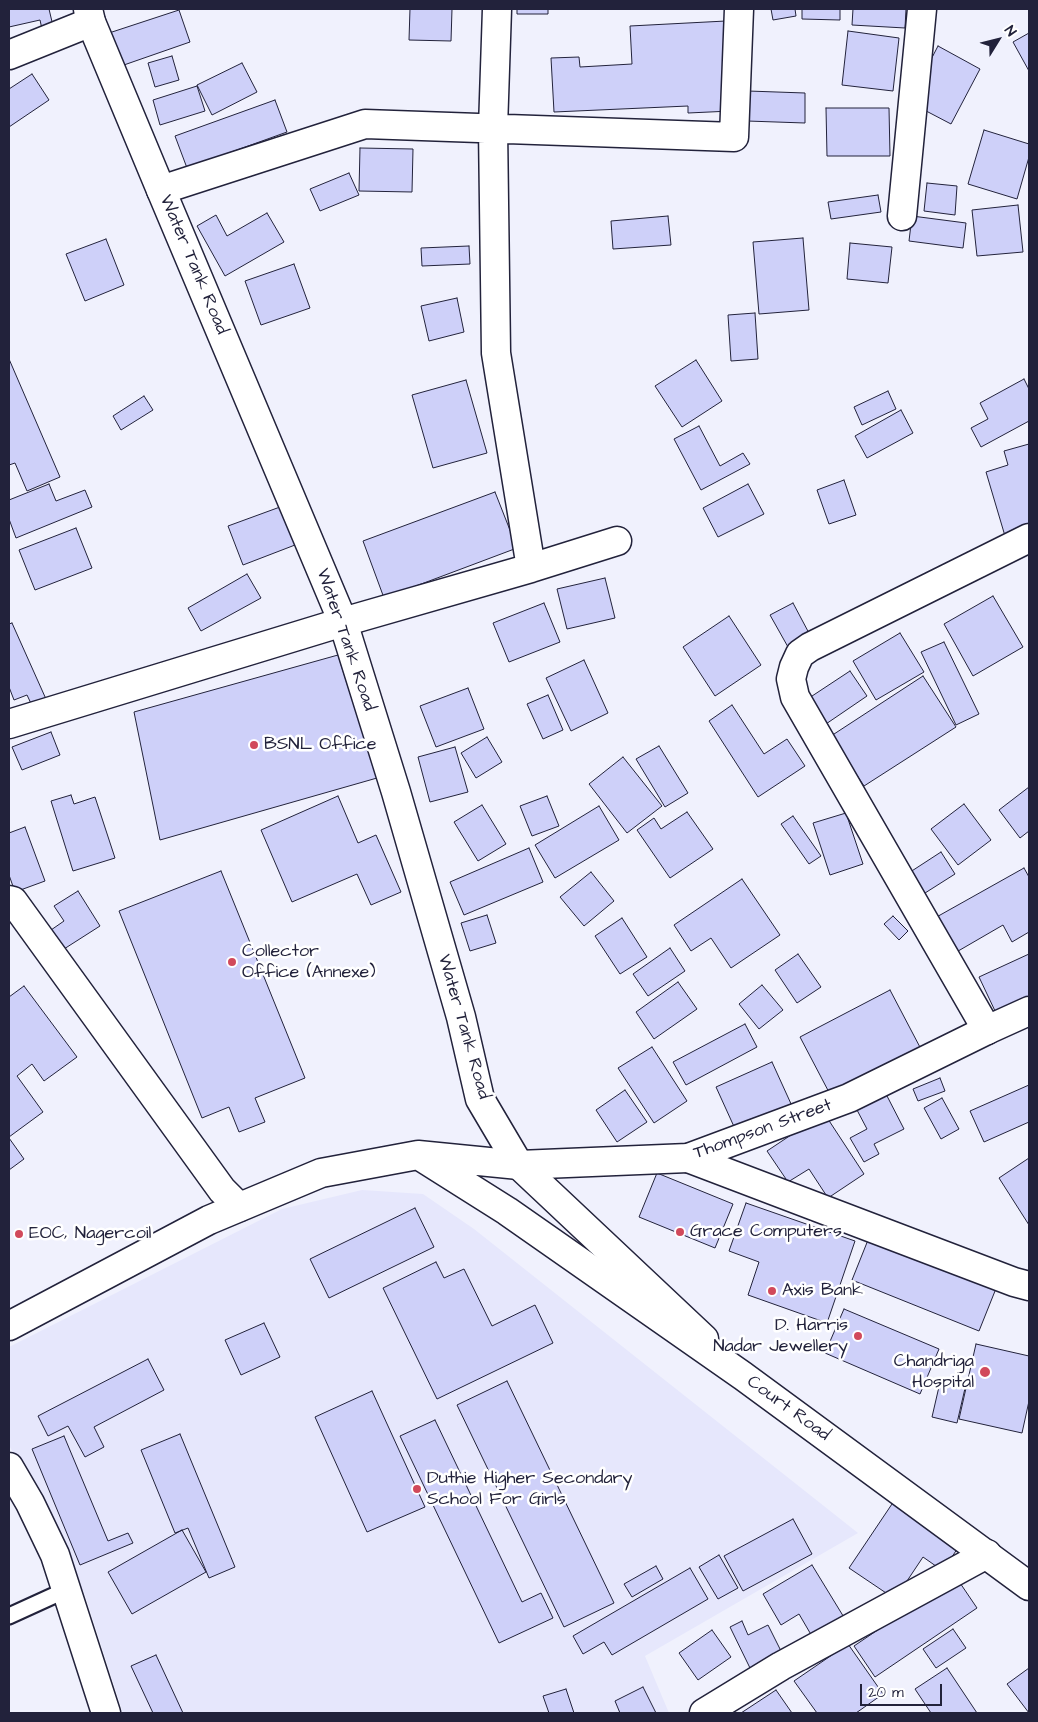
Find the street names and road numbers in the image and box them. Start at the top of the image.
street label: Water Tank Road [154,192,232,338]
street label: Water Tank Road [310,566,380,714]
street label: Water Tank Road [432,952,494,1102]
street label: Thompson Street [691,1095,835,1165]
street label: Court Road [742,1372,834,1446]

